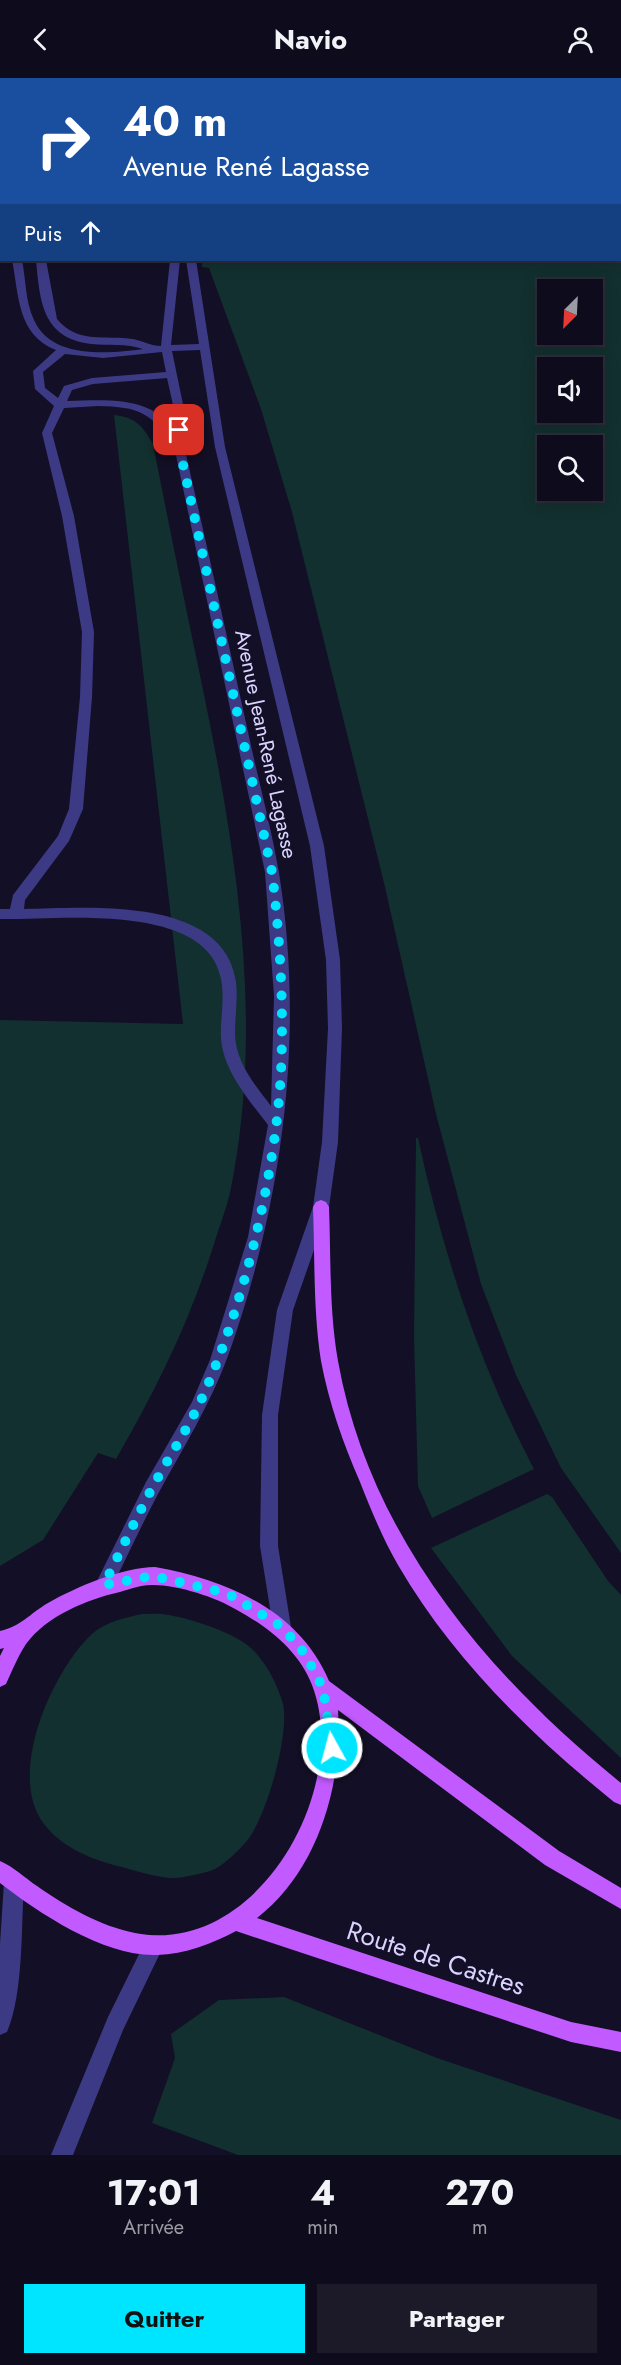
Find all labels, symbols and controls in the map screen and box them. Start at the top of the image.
text: Navio [274,20,347,59]
icon: back [24,23,57,56]
icon: person [564,23,597,56]
text: 40 m [123,91,227,152]
icon: right [24,102,102,180]
text: Avenue René Lagasse [123,147,370,186]
icon: ahead [74,216,107,249]
text: Puis [24,217,62,249]
north arrow [537,279,603,345]
map controls [537,279,603,501]
button: sound [537,357,603,423]
pin [153,404,204,455]
icon: arrive [162,413,195,446]
button: search [537,435,603,501]
street label: Avenue Jean-René Lagasse [227,627,305,861]
position arrow [300,1716,364,1780]
street label: Route de Castres [342,1911,530,2005]
text: 17:01 [107,2166,200,2218]
text: 4 [310,2166,335,2218]
text: 270 [445,2166,514,2218]
text: Arrivée [123,2213,184,2242]
text: min [307,2213,338,2242]
text: m [472,2213,488,2242]
button: Quitter [24,2284,305,2353]
button: Partager [317,2284,597,2353]

